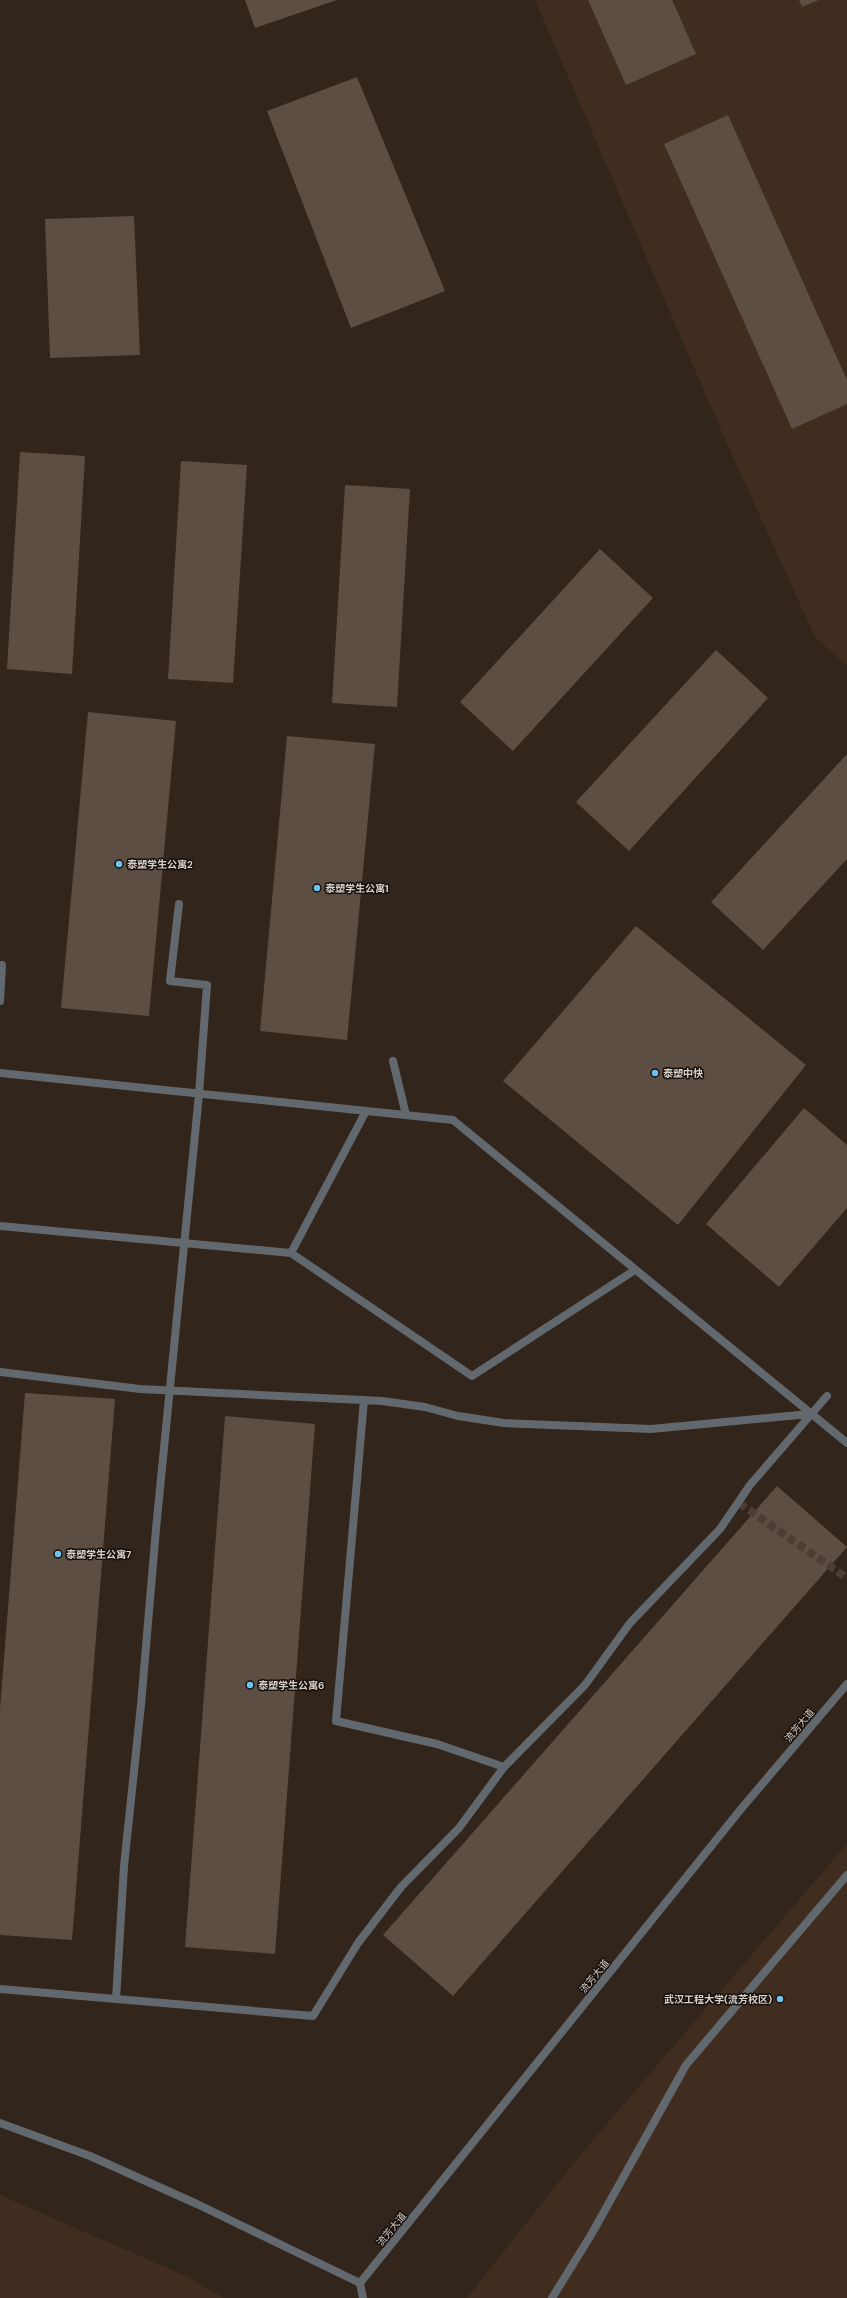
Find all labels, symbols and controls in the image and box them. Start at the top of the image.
place label: 泰塑学生公寓2 [127,858,193,871]
marker: 泰塑学生公寓2 [114,859,124,869]
place label: 泰塑学生公寓1 [325,882,389,895]
marker: 泰塑学生公寓1 [312,883,322,893]
place label: 泰塑中快 [663,1067,703,1080]
marker: 泰塑中快 [650,1068,660,1078]
place label: 泰塑学生公寓7 [66,1548,132,1561]
marker: 泰塑学生公寓7 [53,1549,63,1559]
place label: 泰塑学生公寓6 [258,1679,324,1692]
marker: 泰塑学生公寓6 [245,1680,255,1690]
street label: 流芳大道 [782,1706,817,1745]
street label: 流芳大道 [577,1957,612,1996]
place label: 武汉工程大学(流芳校区) [664,1993,772,2006]
marker: 武汉工程大学(流芳校区) [775,1994,785,2004]
street label: 流芳大道 [374,2210,409,2249]

